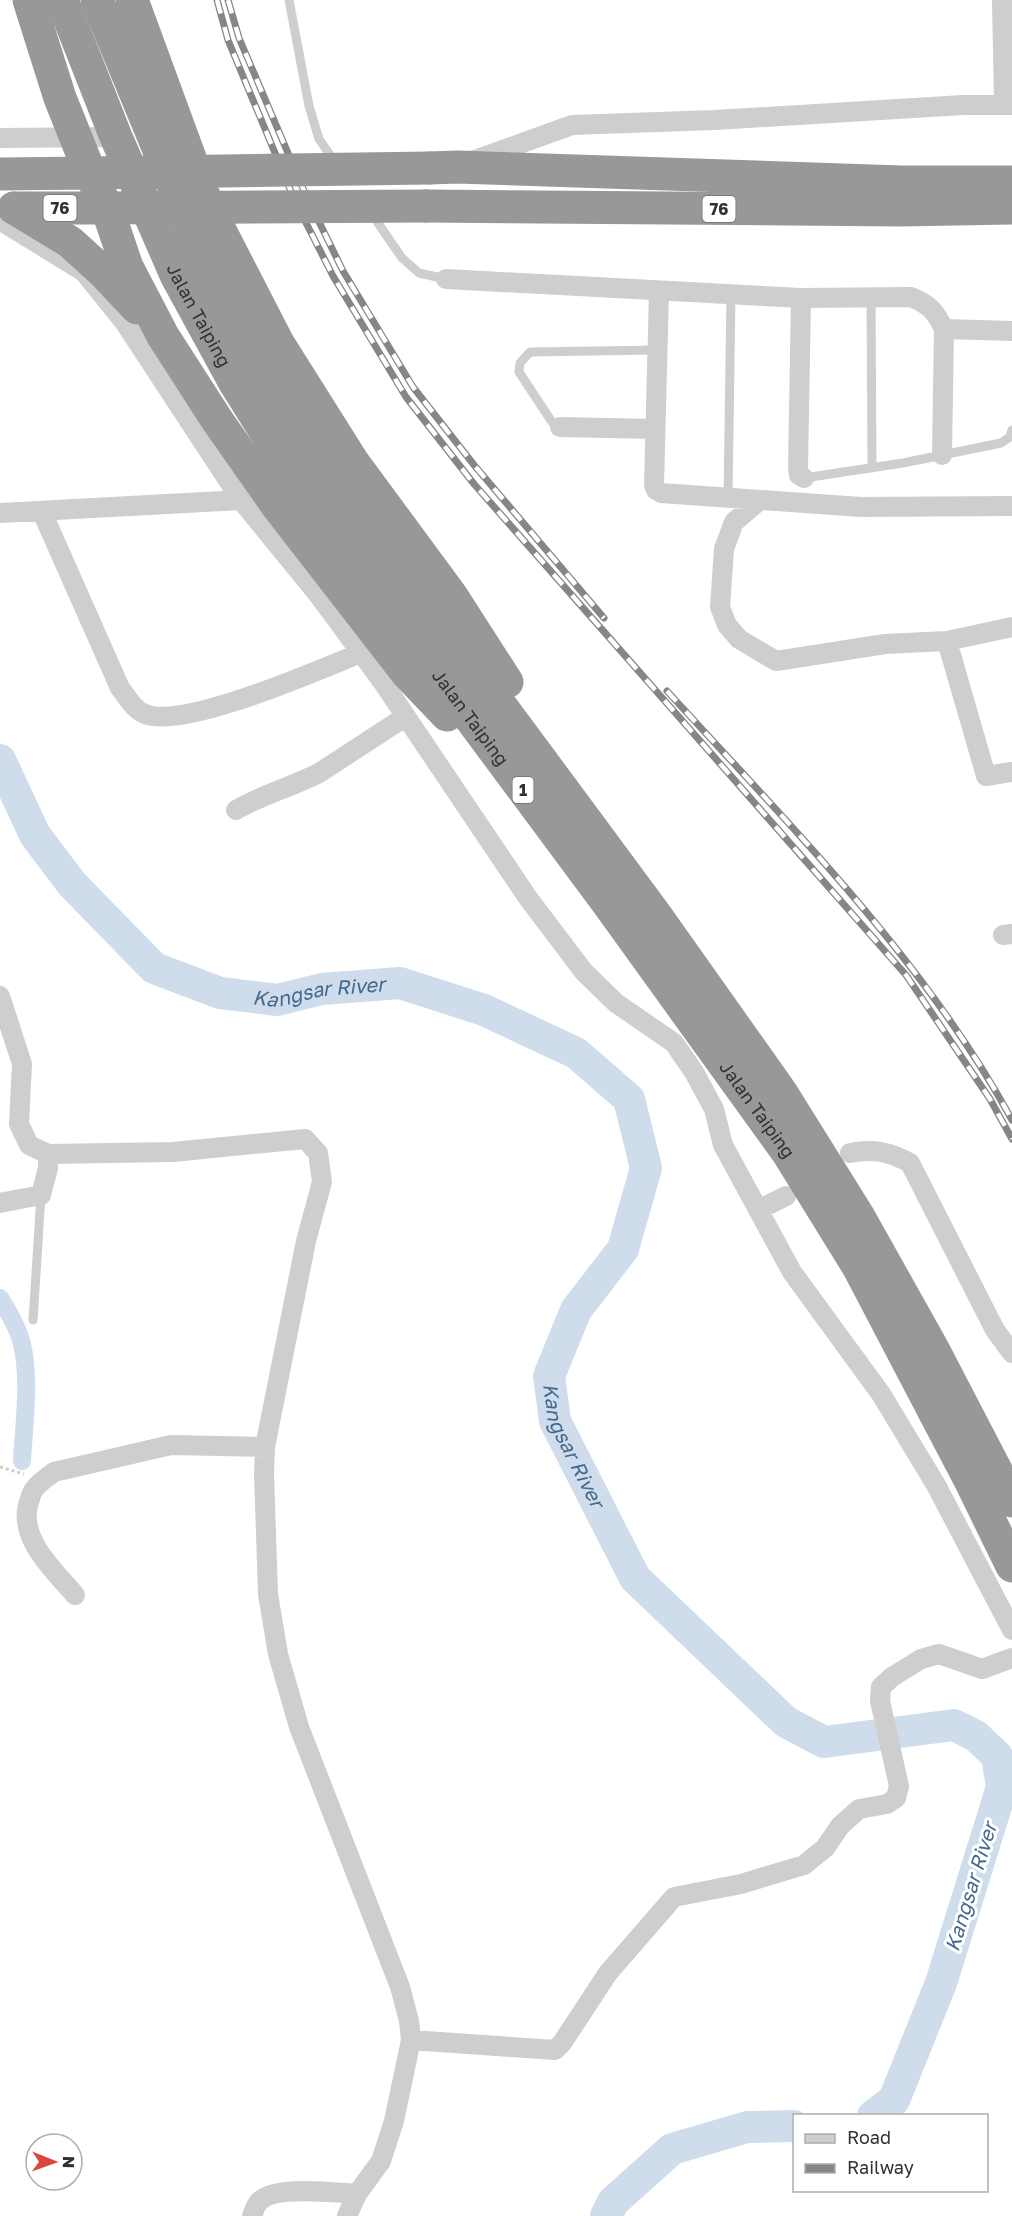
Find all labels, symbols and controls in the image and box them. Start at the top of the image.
road number: 76 [44,195,76,221]
road number: 76 [702,196,736,222]
street label: Jalan Taiping [162,260,236,371]
street label: Jalan Taiping [428,665,514,770]
road number: 1 [512,777,534,803]
water label: Kangsar River [252,971,389,1011]
street label: Jalan Taiping [715,1057,800,1162]
water label: Kangsar River [539,1382,611,1514]
water label: Kangsar River [939,1816,1003,1954]
legend [793,2114,988,2192]
text: Road [847,2126,891,2148]
north arrow [24,2132,84,2192]
text: N [59,2156,79,2169]
text: Railway [847,2156,914,2178]

